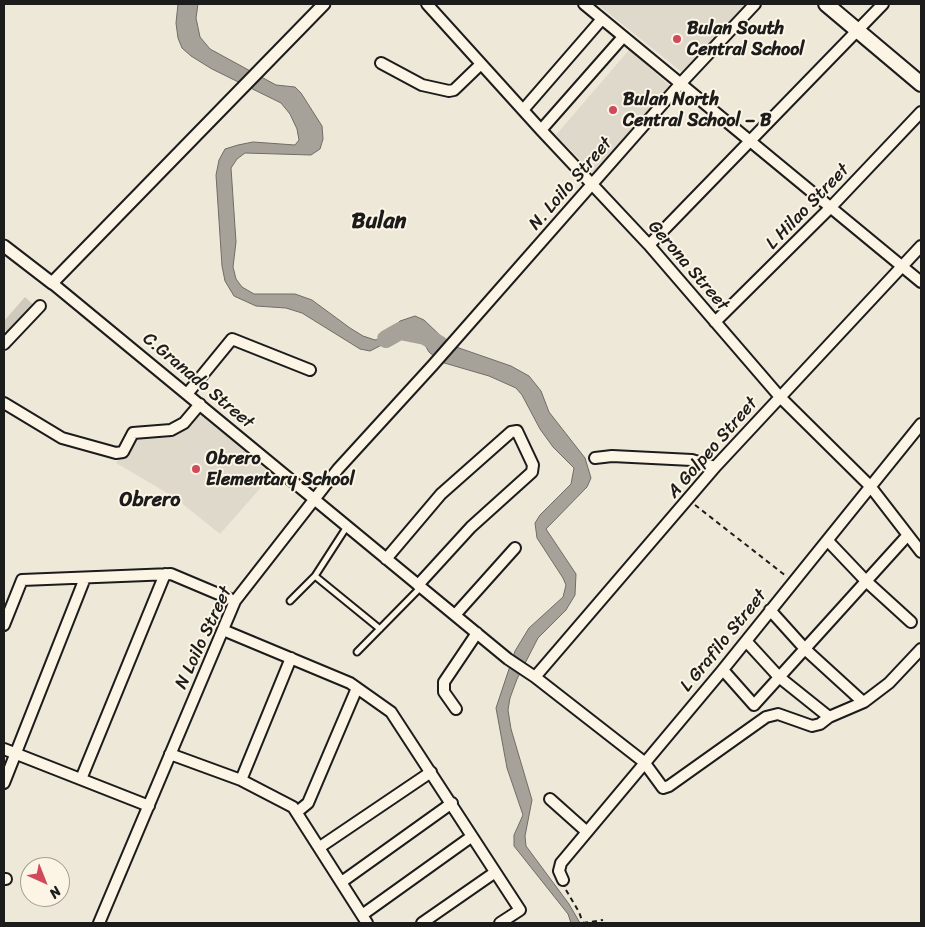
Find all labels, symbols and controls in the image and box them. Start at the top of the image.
place label: Bulan South Central School [687,18,804,60]
marker: Bulan South Central School [671,33,683,45]
place label: Bulan North Central School – B [623,89,771,132]
marker: Bulan North Central School – B [607,104,619,116]
street label: N. Loilo Street [525,133,617,235]
street label: L Hilao Street [762,160,854,254]
district label: Bulan [352,209,406,235]
street label: Gerona Street [643,216,733,316]
street label: C.Granado Street [138,328,258,434]
street label: A Golpeo Street [663,393,763,503]
place label: Obrero Elementary School [206,448,355,490]
marker: Obrero Elementary School [190,463,202,475]
district label: Obrero [120,489,180,513]
street label: N Loilo Street [171,583,237,693]
street label: L Grafilo Street [676,586,772,696]
north arrow [20,857,70,907]
text: N [43,880,67,905]

